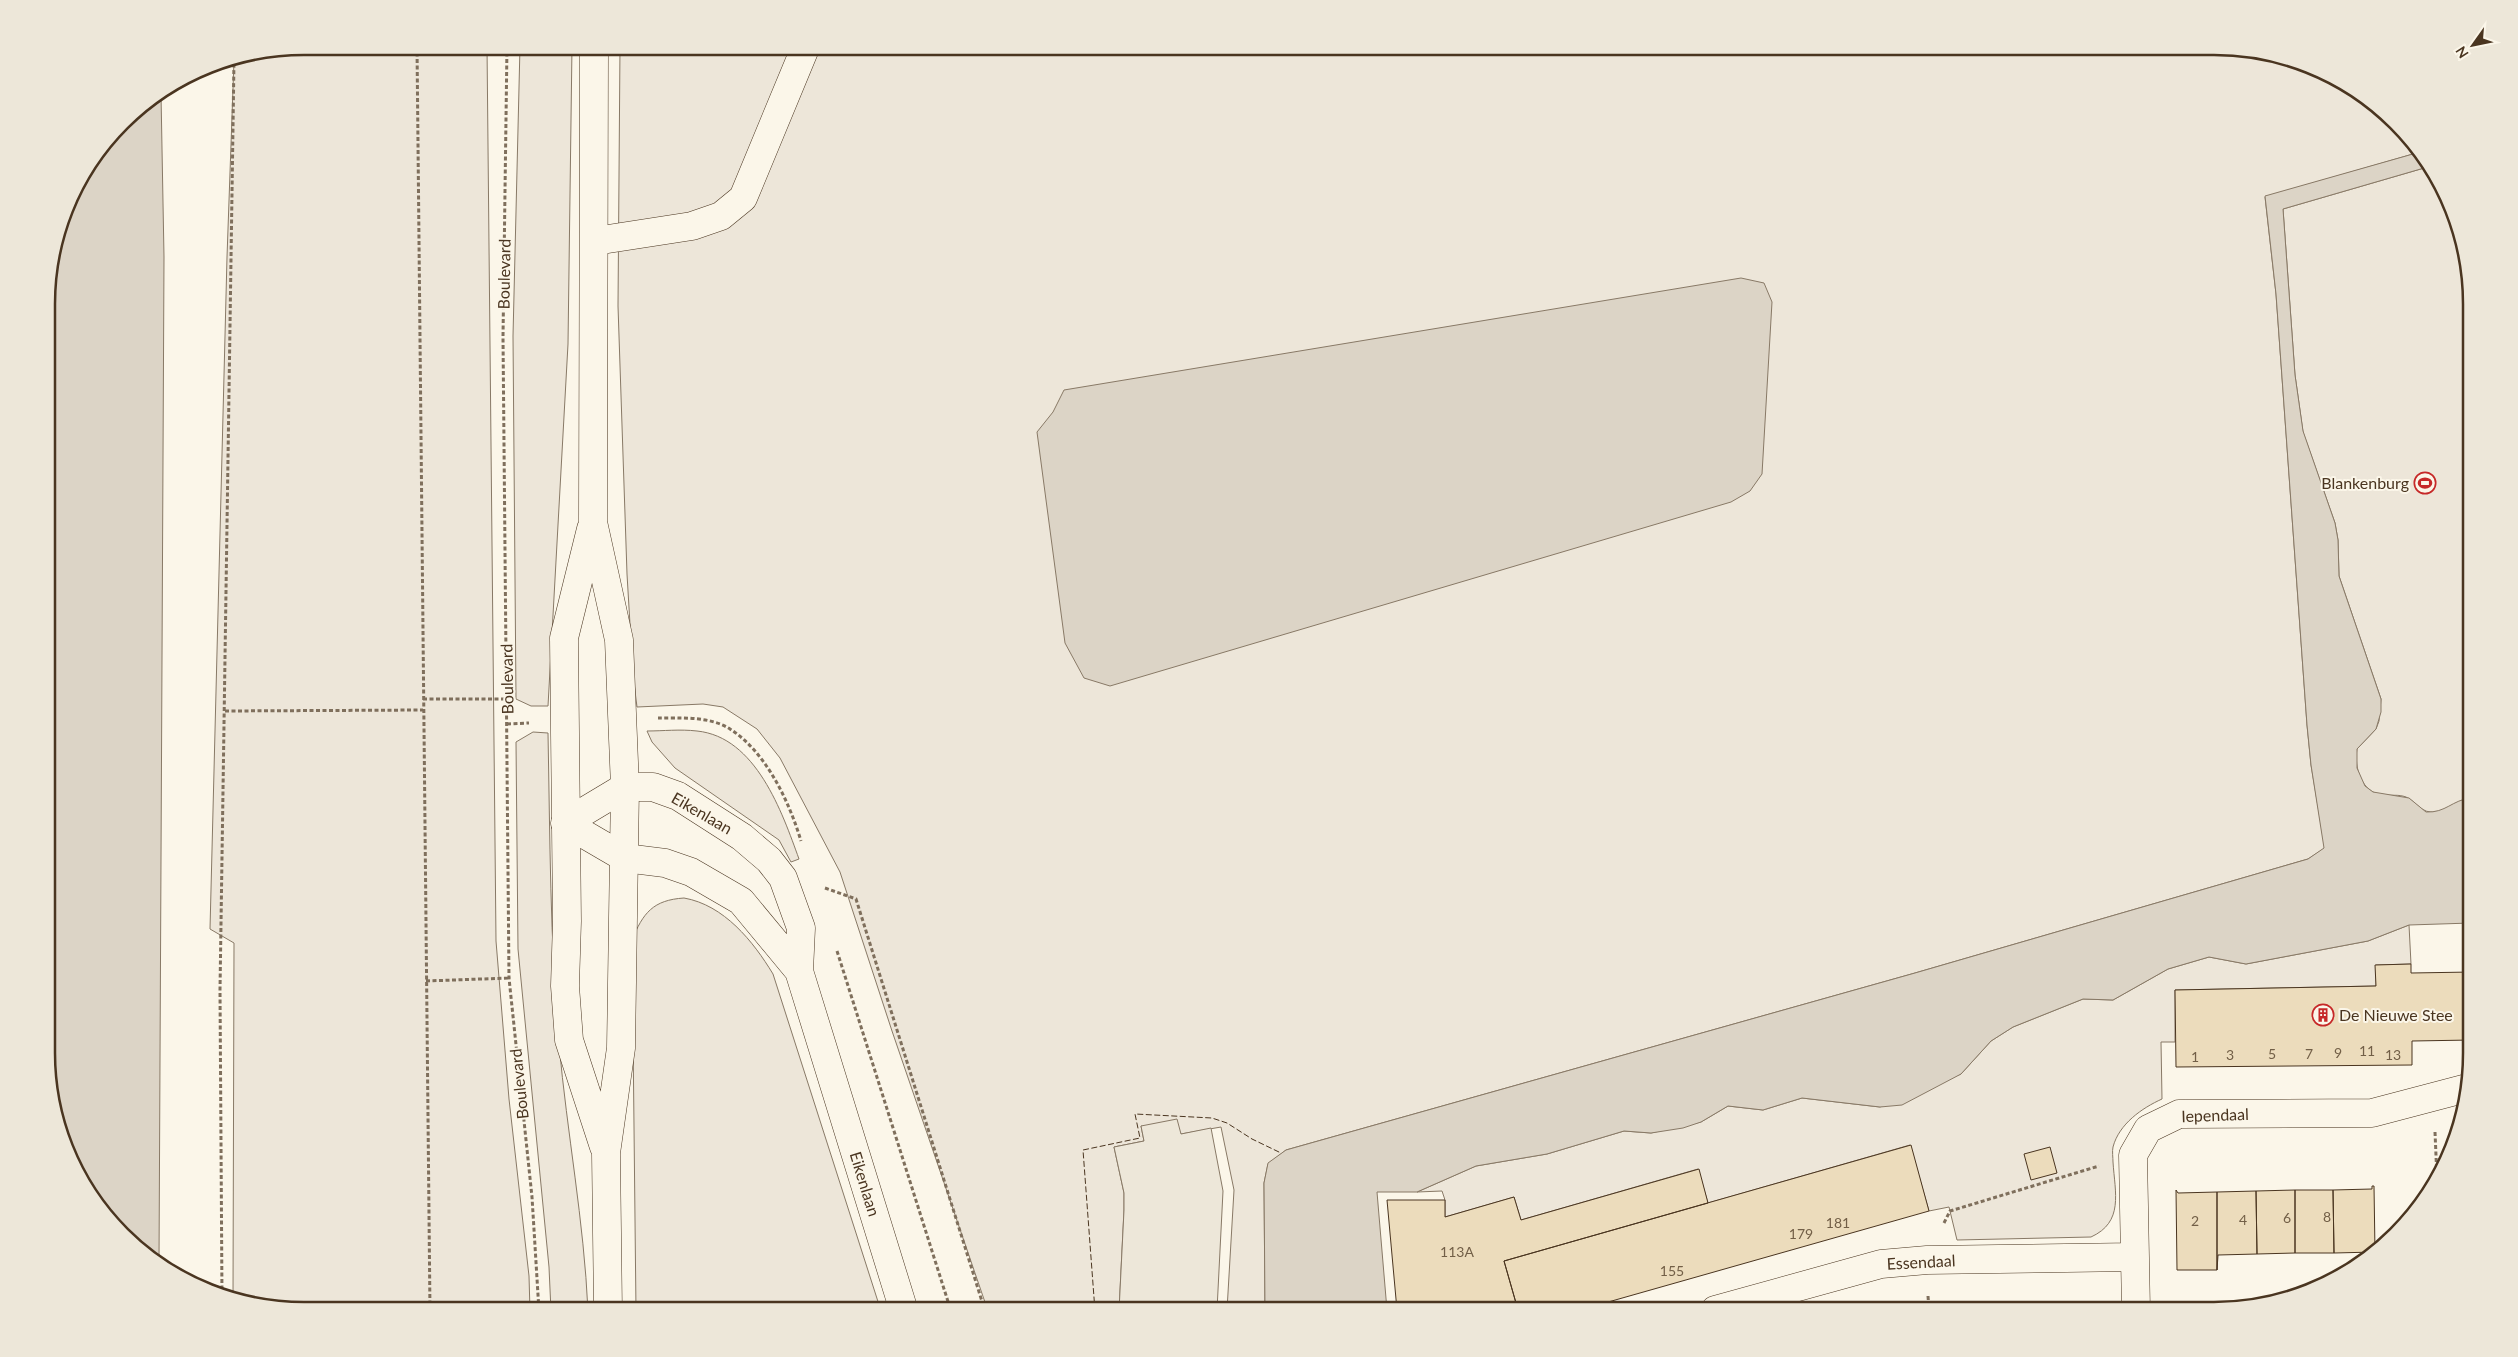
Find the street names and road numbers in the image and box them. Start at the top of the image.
street label: Boulevard [493,238,514,310]
street label: Boulevard [496,643,517,715]
street label: Eikenlaan [669,788,736,837]
street label: Boulevard [505,1048,532,1120]
street label: Iependaal [2181,1104,2249,1125]
street label: Eikenlaan [847,1149,884,1219]
street label: Essendaal [1886,1250,1956,1273]

